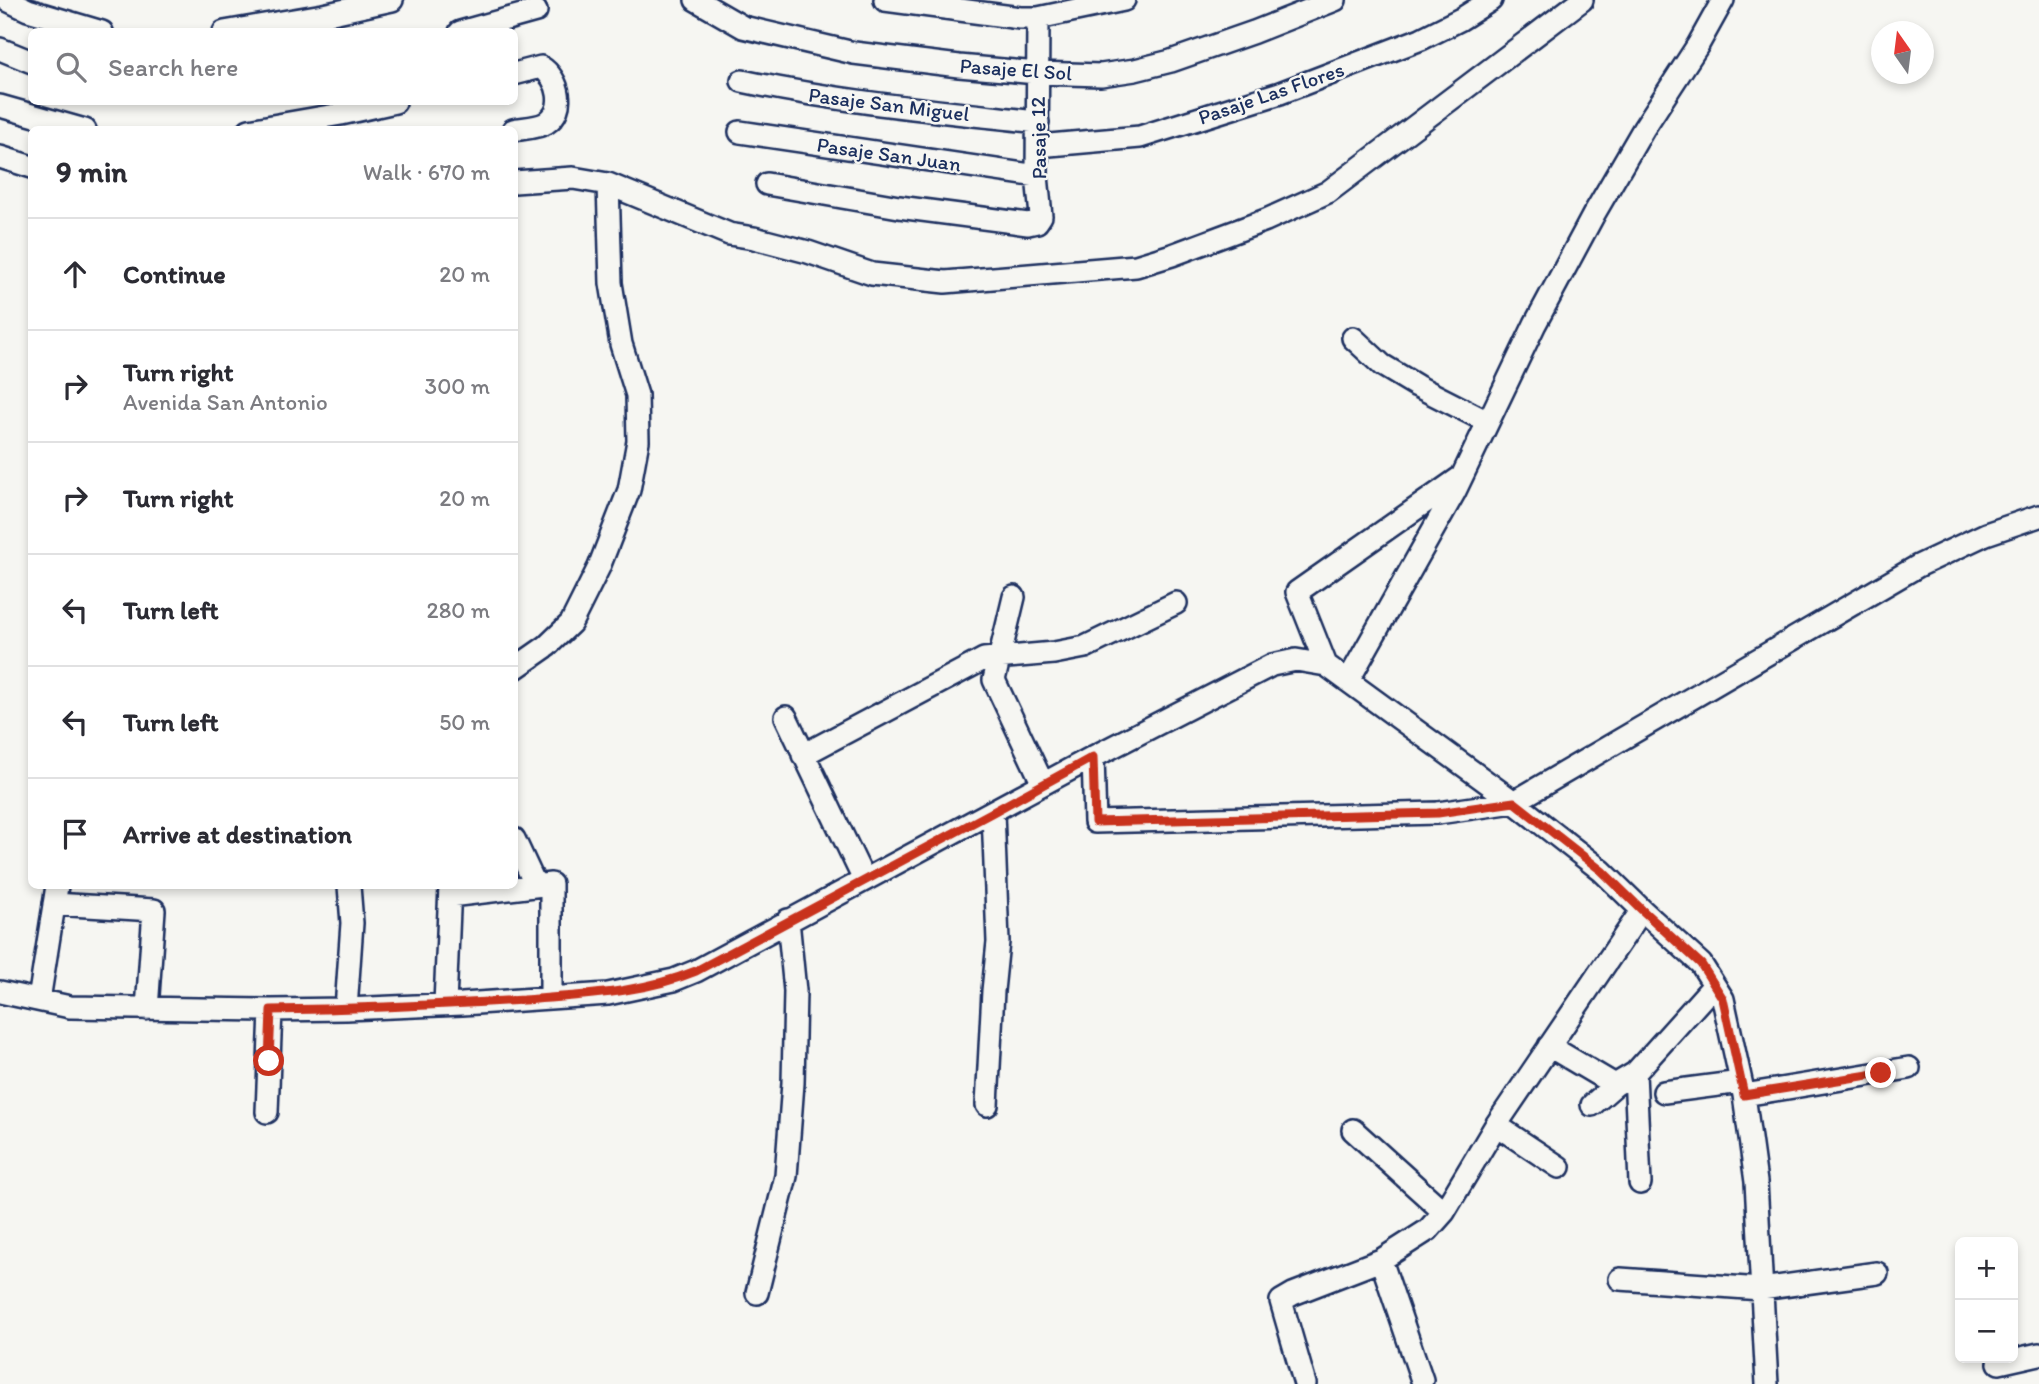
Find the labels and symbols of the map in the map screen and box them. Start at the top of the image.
north arrow [1871,21,1934,84]
street label: Pasaje El Sol [959,53,1073,85]
street label: Pasaje Las Flores [1195,56,1347,130]
street label: Pasaje San Miguel [807,82,971,126]
street label: Pasaje 12 [1025,96,1051,180]
street label: Pasaje San Juan [815,132,963,177]
route start [253,1045,284,1076]
route end [1865,1057,1896,1088]

